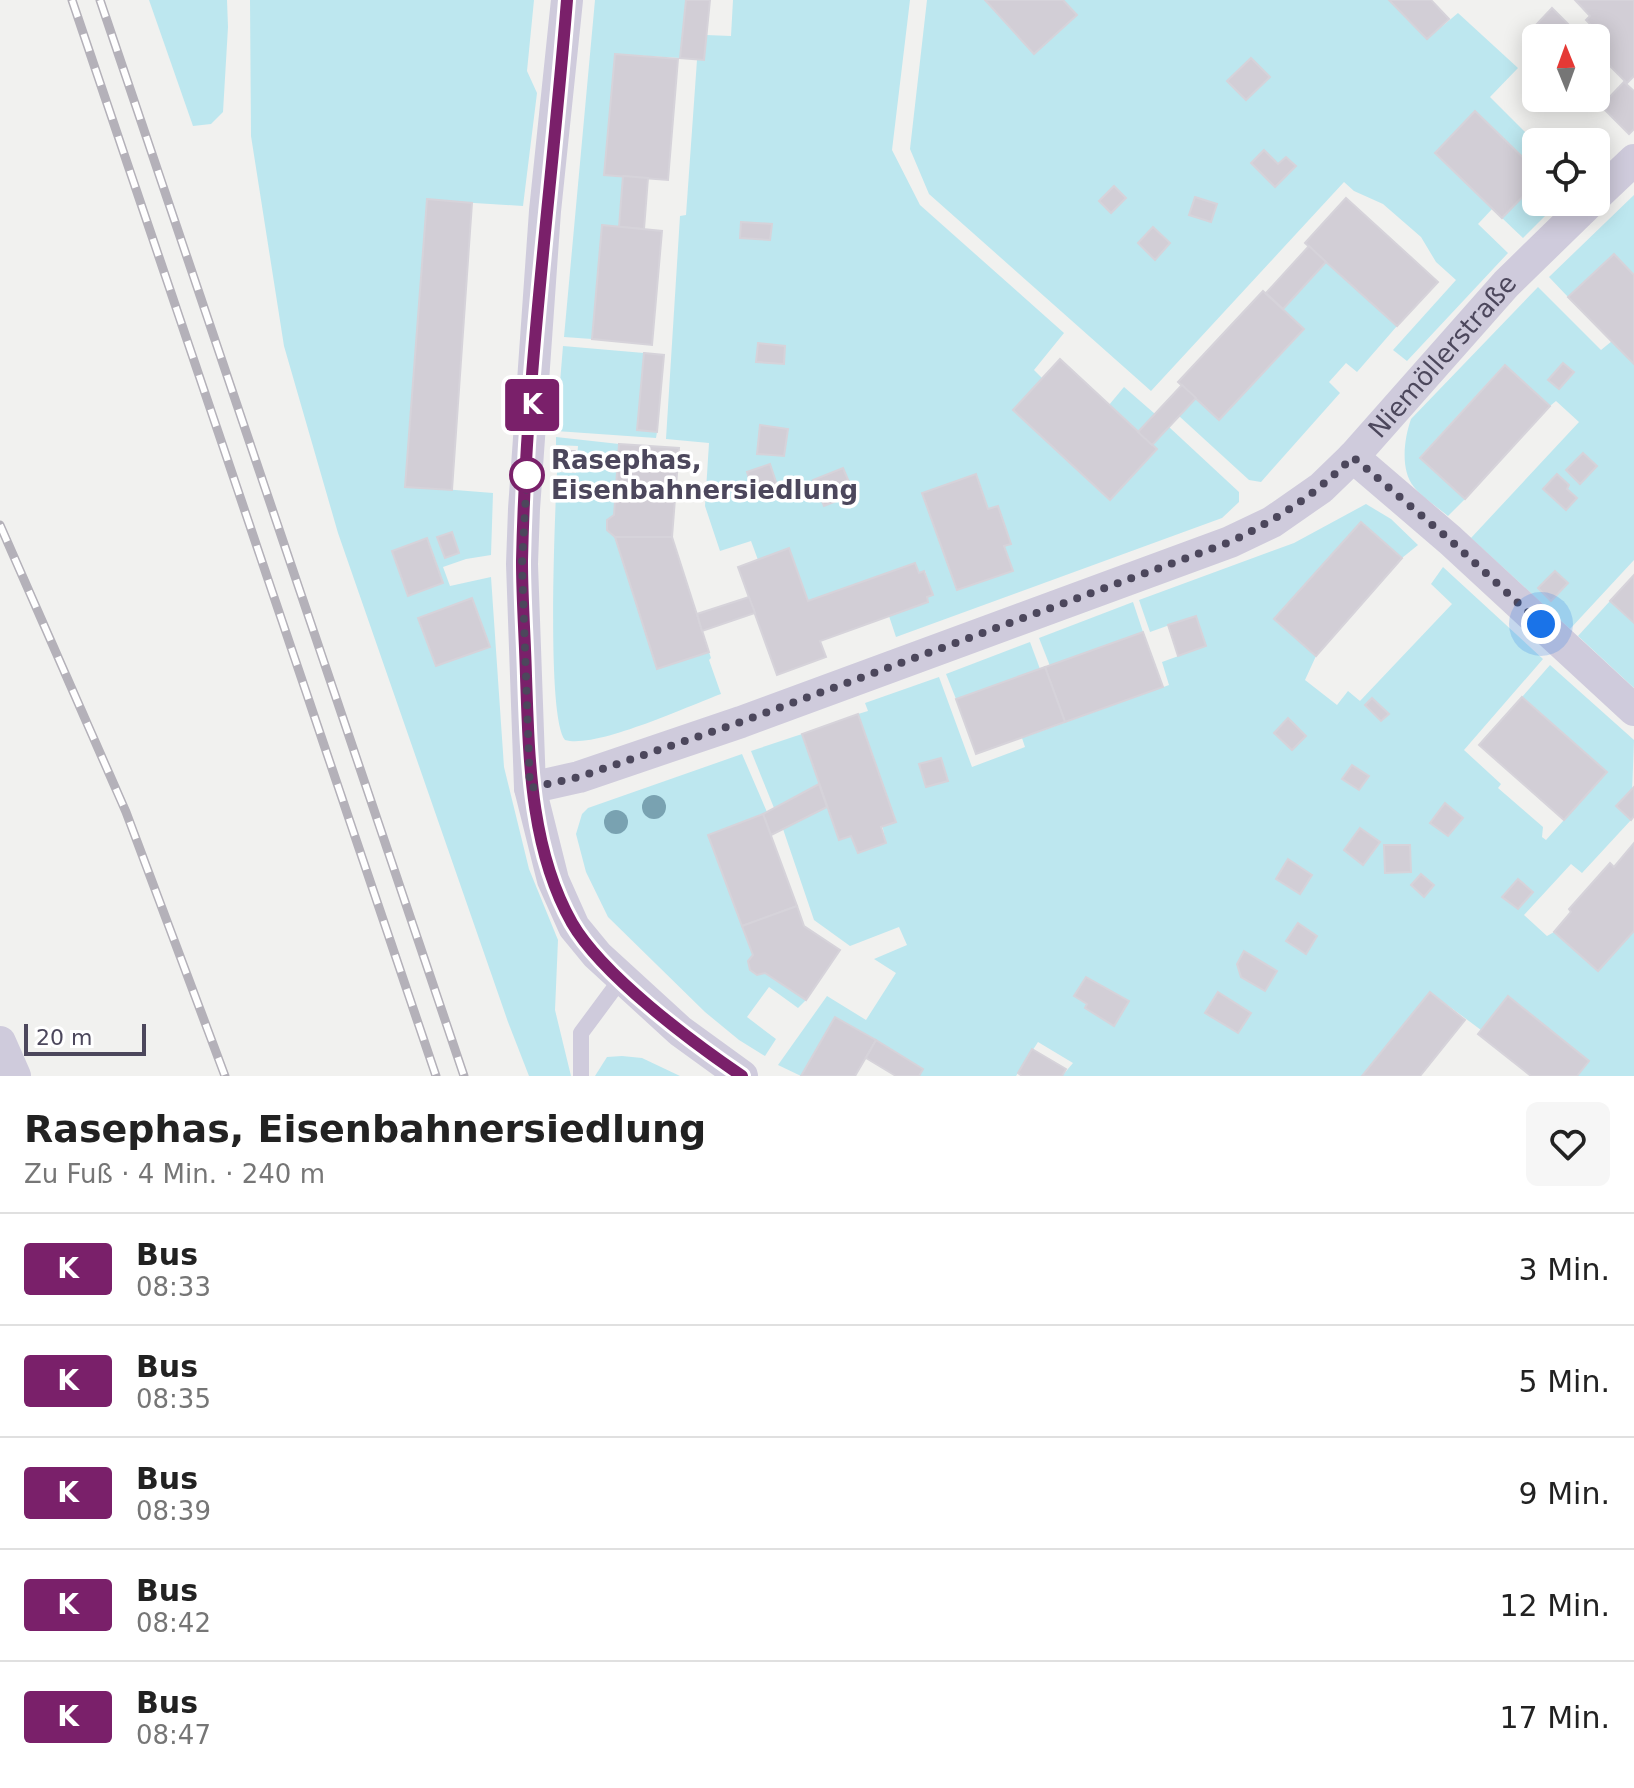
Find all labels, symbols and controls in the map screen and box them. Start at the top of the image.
north arrow [1522,24,1610,112]
map controls [1522,24,1610,216]
button: locate [1522,128,1610,216]
street label: Niemöllerstraße [1362,268,1522,444]
line badge: K [506,379,558,431]
text: K [521,388,543,421]
place label: Rasephas, Eisenbahnersiedlung [551,445,858,505]
marker: Rasephas, Eisenbahnersiedlung [510,458,544,492]
your location [1521,604,1561,644]
scale bar [24,1020,146,1056]
text: 20 m [36,1025,92,1050]
button: heart [1526,1102,1610,1186]
text: Rasephas, Eisenbahnersiedlung [24,1107,706,1151]
text: Zu Fuß · 4 Min. · 240 m [24,1159,325,1189]
text: Bus [136,1237,198,1272]
text: K [57,1252,79,1285]
text: 3 Min. [1519,1252,1610,1287]
text: 08:33 [136,1272,211,1302]
text: Bus [136,1349,198,1384]
text: K [57,1364,79,1397]
text: 5 Min. [1519,1364,1610,1399]
text: 08:35 [136,1384,211,1414]
text: Bus [136,1461,198,1496]
text: K [57,1476,79,1509]
text: 9 Min. [1519,1476,1610,1511]
text: 08:39 [136,1496,211,1526]
text: Bus [136,1573,198,1608]
text: K [57,1588,79,1621]
text: 12 Min. [1500,1588,1610,1623]
text: 08:42 [136,1608,211,1638]
text: Bus [136,1685,198,1720]
text: K [57,1700,79,1733]
text: 17 Min. [1500,1700,1610,1735]
text: 08:47 [136,1720,211,1750]

